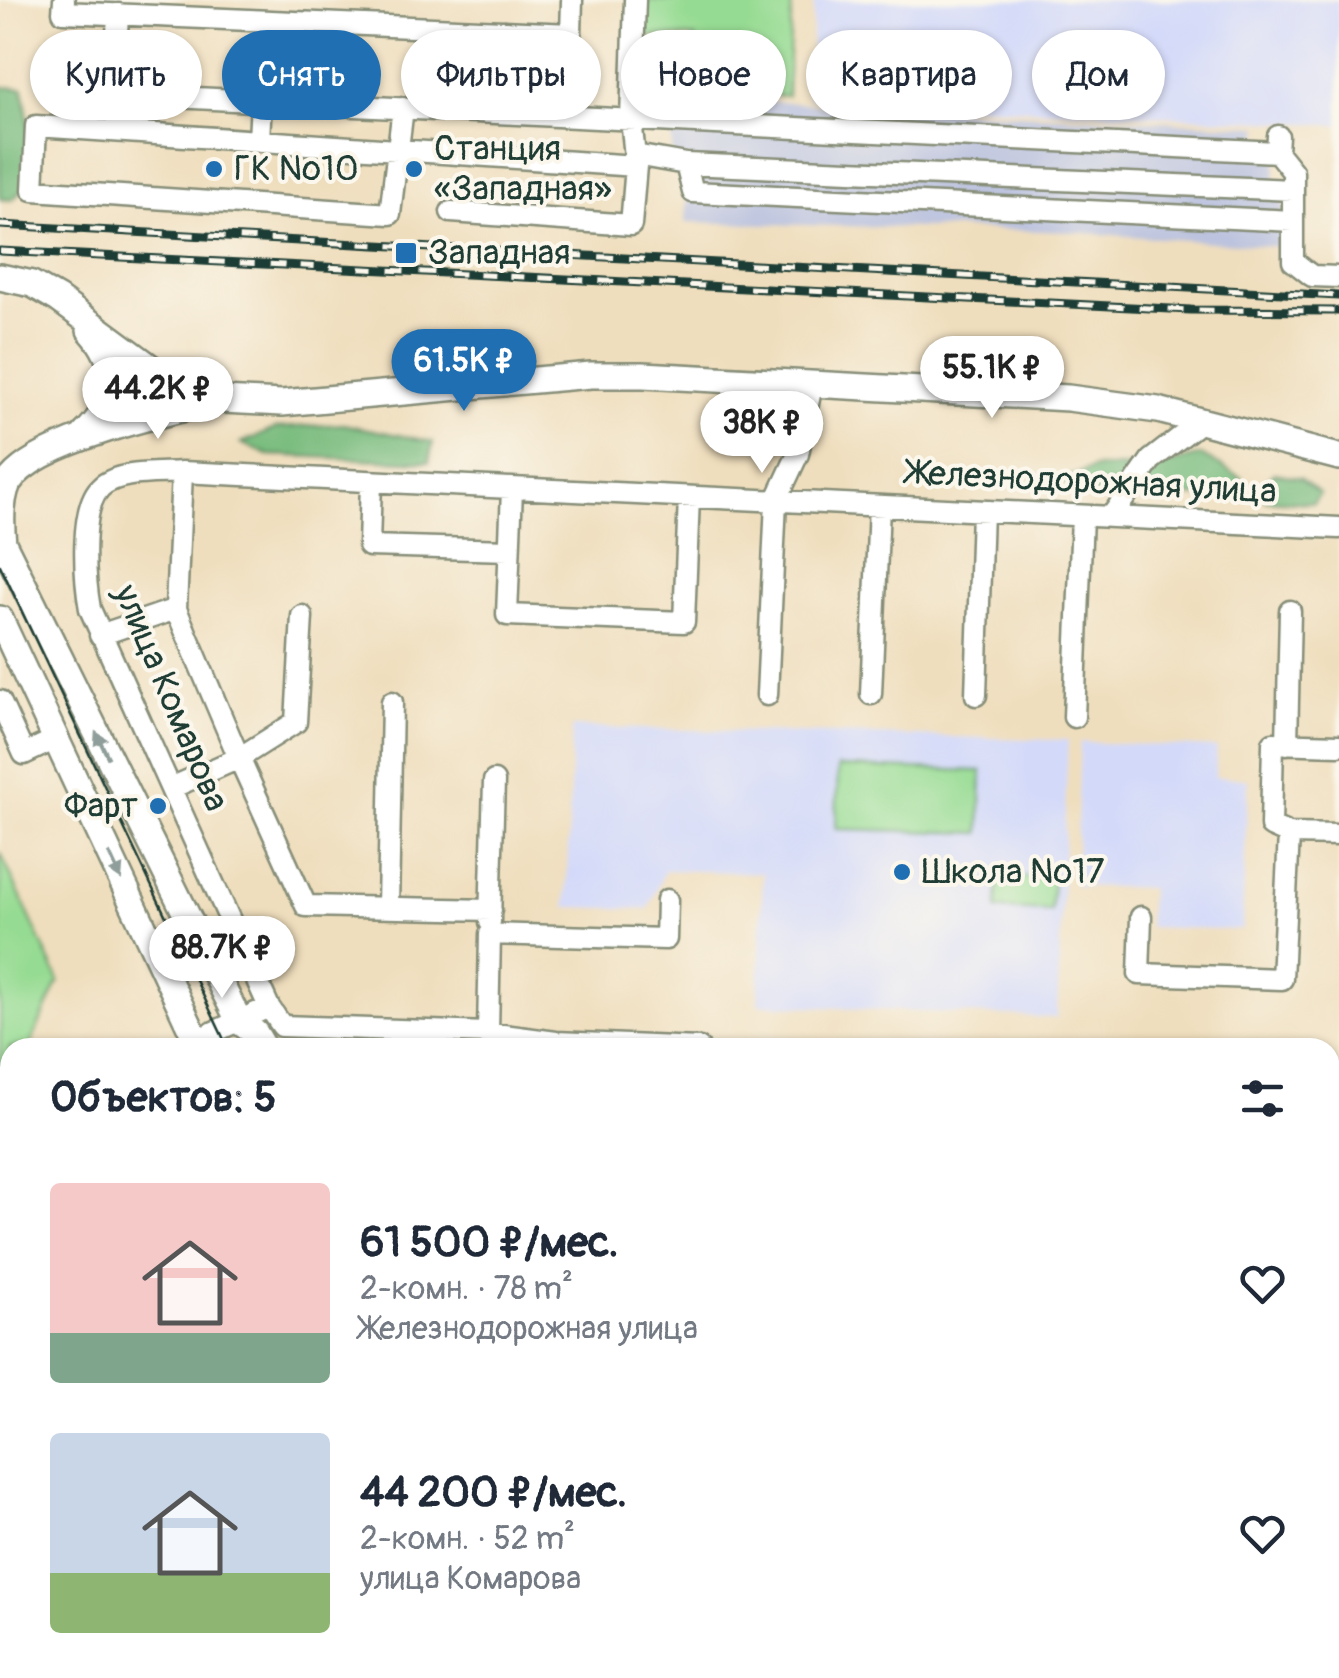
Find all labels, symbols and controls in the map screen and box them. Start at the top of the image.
chip: Купить [30,30,202,120]
chip: Снять [222,30,381,120]
chip: Фильтры [401,30,601,120]
chip: Новое [621,30,786,120]
chip: Квартира [806,30,1012,120]
chip: Дом [1032,30,1165,120]
place label: Станция «Западная» [434,127,612,211]
place label: ГК №10 [234,147,359,191]
marker: ГК №10 [203,158,225,180]
marker: Станция «Западная» [403,158,425,180]
place label: Западная [428,231,571,275]
marker: Западная [393,240,419,266]
pin: 61.5K ₽ [372,329,556,414]
pin: 55.1K ₽ [900,336,1084,421]
text: 61.5K ₽ [414,341,514,381]
text: 55.1K ₽ [942,348,1042,388]
pin: 44.2K ₽ [66,357,250,442]
text: 44.2K ₽ [104,369,212,409]
pin: 38K ₽ [692,391,832,476]
text: 38K ₽ [722,403,802,443]
street label: Железнодорожная улица [901,450,1278,514]
street label: улица Комарова [103,577,238,818]
one-way arrow [94,731,111,760]
place label: Фарт [64,784,138,828]
marker: Фарт [147,795,169,817]
place label: Школа №17 [922,850,1104,894]
one-way arrow [107,851,123,881]
marker: Школа №17 [891,861,913,883]
pin: 88.7K ₽ [130,916,314,1001]
text: 88.7K ₽ [171,928,273,968]
icon: filters [1235,1071,1290,1126]
text: Объектов: 5 [50,1072,277,1124]
text: 61 500 ₽/мес. [360,1217,618,1269]
icon: home [130,1223,250,1343]
icon: heart [1235,1256,1290,1311]
text: 2-комн. · 78 m² [360,1269,573,1309]
text: Железнодорожная улица [360,1309,698,1349]
text: 44 200 ₽/мес. [360,1467,627,1519]
icon: home [130,1473,250,1593]
icon: heart [1235,1506,1290,1561]
text: 2-комн. · 52 m² [360,1519,575,1559]
text: улица Комарова [360,1559,581,1599]

